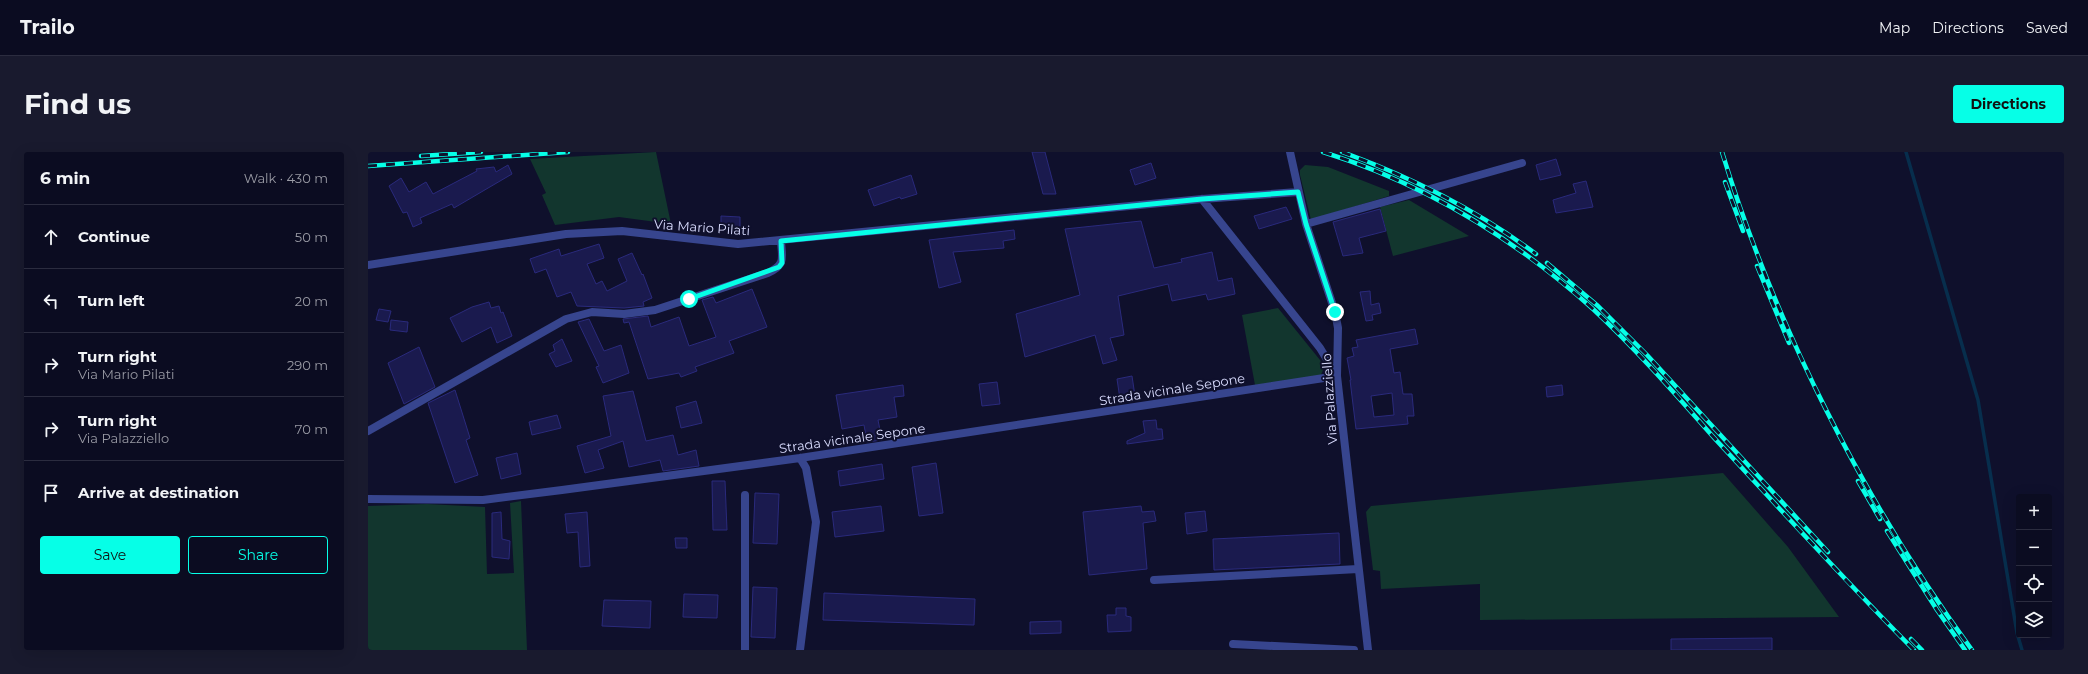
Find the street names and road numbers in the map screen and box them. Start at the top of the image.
street label: Via Mario Pilati [653,216,751,238]
street label: Via Palazziello [1318,353,1340,445]
street label: Strada vicinale Sepone [1098,370,1246,408]
street label: Strada vicinale Sepone [778,420,926,456]

